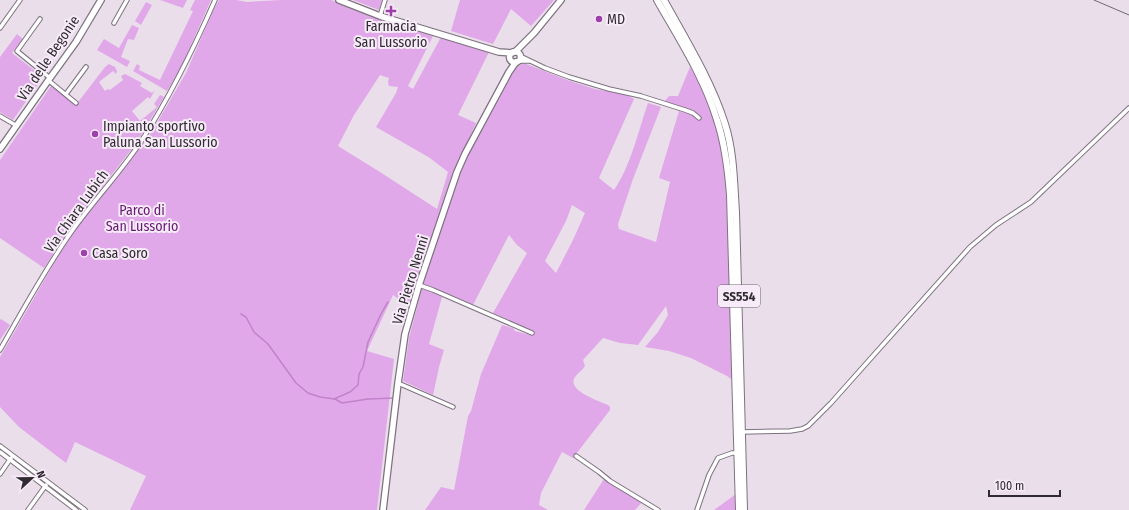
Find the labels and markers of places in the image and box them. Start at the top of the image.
marker: Farmacia San Lussorio [386,6,396,16]
place label: MD [607,11,625,28]
marker: MD [594,14,604,24]
place label: Farmacia San Lussorio [355,18,427,51]
place label: Impianto sportivo Paluna San Lussorio [103,118,218,151]
marker: Impianto sportivo Paluna San Lussorio [90,129,100,139]
place label: Casa Soro [92,245,148,262]
marker: Casa Soro [79,248,89,258]

